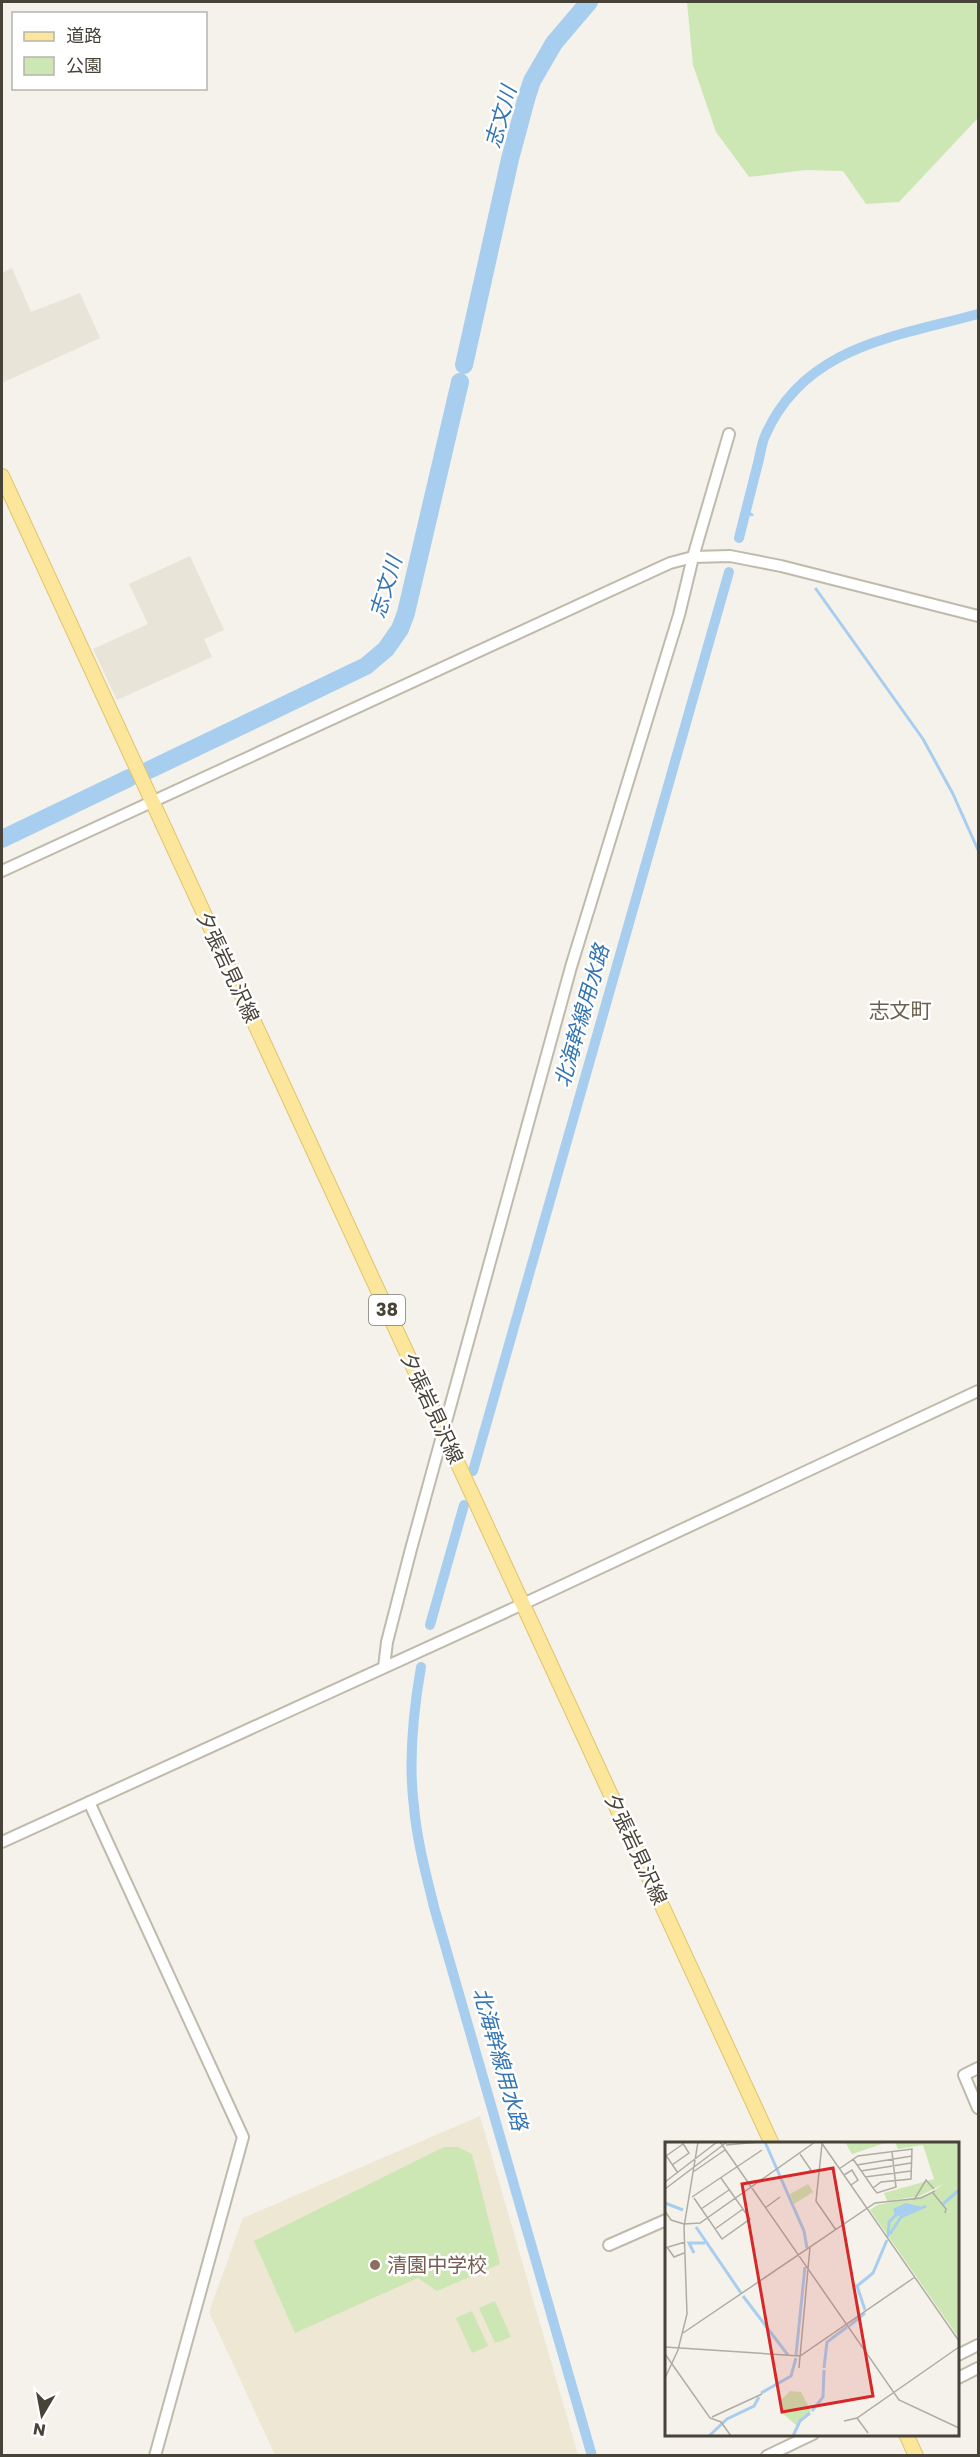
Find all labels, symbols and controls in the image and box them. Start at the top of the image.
legend [12,12,207,90]
text: 道路 [66,23,102,48]
text: 公園 [66,53,102,78]
water label: 志文川 [478,81,524,151]
water label: 志文川 [362,551,409,621]
street label: 夕張岩見沢線 [190,907,266,1027]
water label: 北海幹線用水路 [547,939,616,1091]
district label: 志文町 [869,996,932,1025]
road number: 38 [369,1295,405,1325]
street label: 夕張岩見沢線 [394,1348,470,1468]
street label: 夕張岩見沢線 [598,1789,674,1909]
water label: 北海幹線用水路 [466,1984,535,2135]
inset map [665,2142,959,2436]
place label: 清園中学校 [387,2251,487,2279]
marker: 清園中学校 [368,2258,382,2272]
north arrow [12,2385,72,2445]
text: N [32,2417,47,2442]

